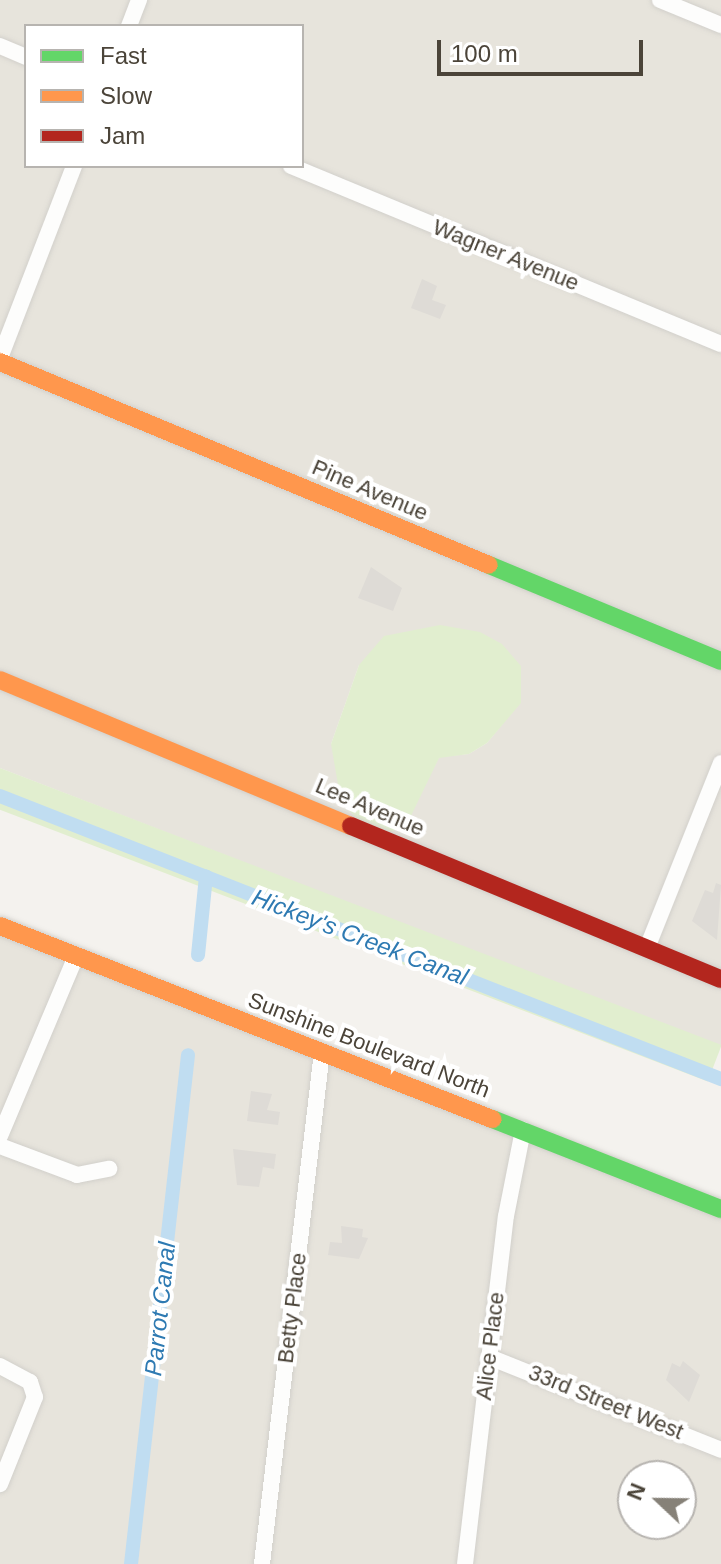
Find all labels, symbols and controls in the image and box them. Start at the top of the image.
legend [24,24,304,168]
scale bar [441,24,647,74]
text: 100 m [451,40,518,67]
text: Fast [100,42,147,69]
text: Slow [100,82,152,109]
text: Jam [100,122,145,149]
street label: Wagner Avenue [428,213,584,297]
street label: Pine Avenue [308,454,432,526]
street label: Lee Avenue [311,772,429,842]
water label: Hickey's Creek Canal [248,883,472,991]
street label: Sunshine Boulevard North [244,987,494,1103]
water label: Parrot Canal [139,1240,181,1378]
street label: Betty Place [272,1251,312,1365]
street label: Alice Place [470,1290,510,1402]
street label: 33rd Street West [525,1359,687,1445]
north arrow [617,1460,697,1540]
text: N [622,1480,651,1504]

